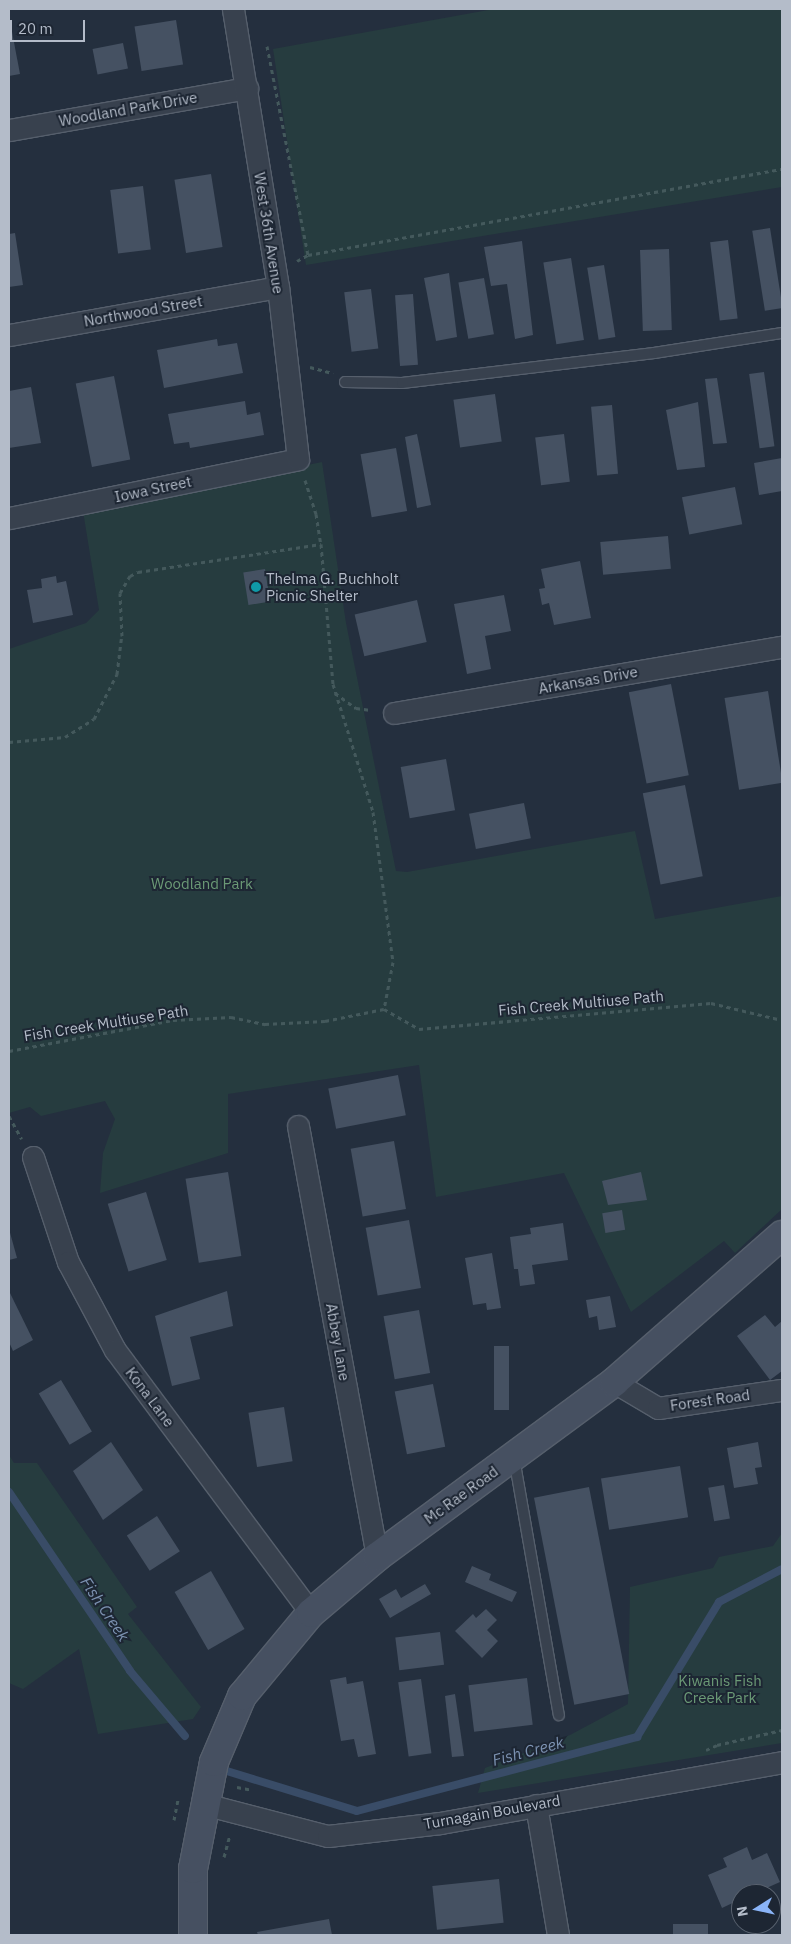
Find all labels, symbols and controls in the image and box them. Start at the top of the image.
scale bar [12,10,88,42]
text: 20 m [18,19,53,38]
street label: Woodland Park Drive [57,88,199,130]
street label: West 36th Avenue [251,171,287,295]
street label: Northwood Street [82,292,204,330]
street label: Iowa Street [113,472,193,506]
place label: Thelma G. Buchholt Picnic Shelter [266,569,399,604]
marker: Thelma G. Buchholt Picnic Shelter [250,581,262,593]
street label: Arkansas Drive [537,662,639,698]
park label: Woodland Park [151,875,253,893]
street label: Fish Creek Multiuse Path [497,987,665,1019]
street label: Fish Creek Multiuse Path [23,1001,189,1045]
street label: Abbey Lane [322,1302,354,1382]
street label: Kona Lane [122,1364,178,1430]
street label: Forest Road [669,1385,751,1415]
street label: Mc Rae Road [421,1462,501,1528]
water label: Fish Creek [77,1573,133,1645]
park label: Kiwanis Fish Creek Park [678,1671,762,1706]
water label: Fish Creek [490,1732,566,1770]
street label: Turnagain Boulevard [422,1791,562,1833]
north arrow [731,1884,781,1934]
text: N [732,1905,752,1918]

